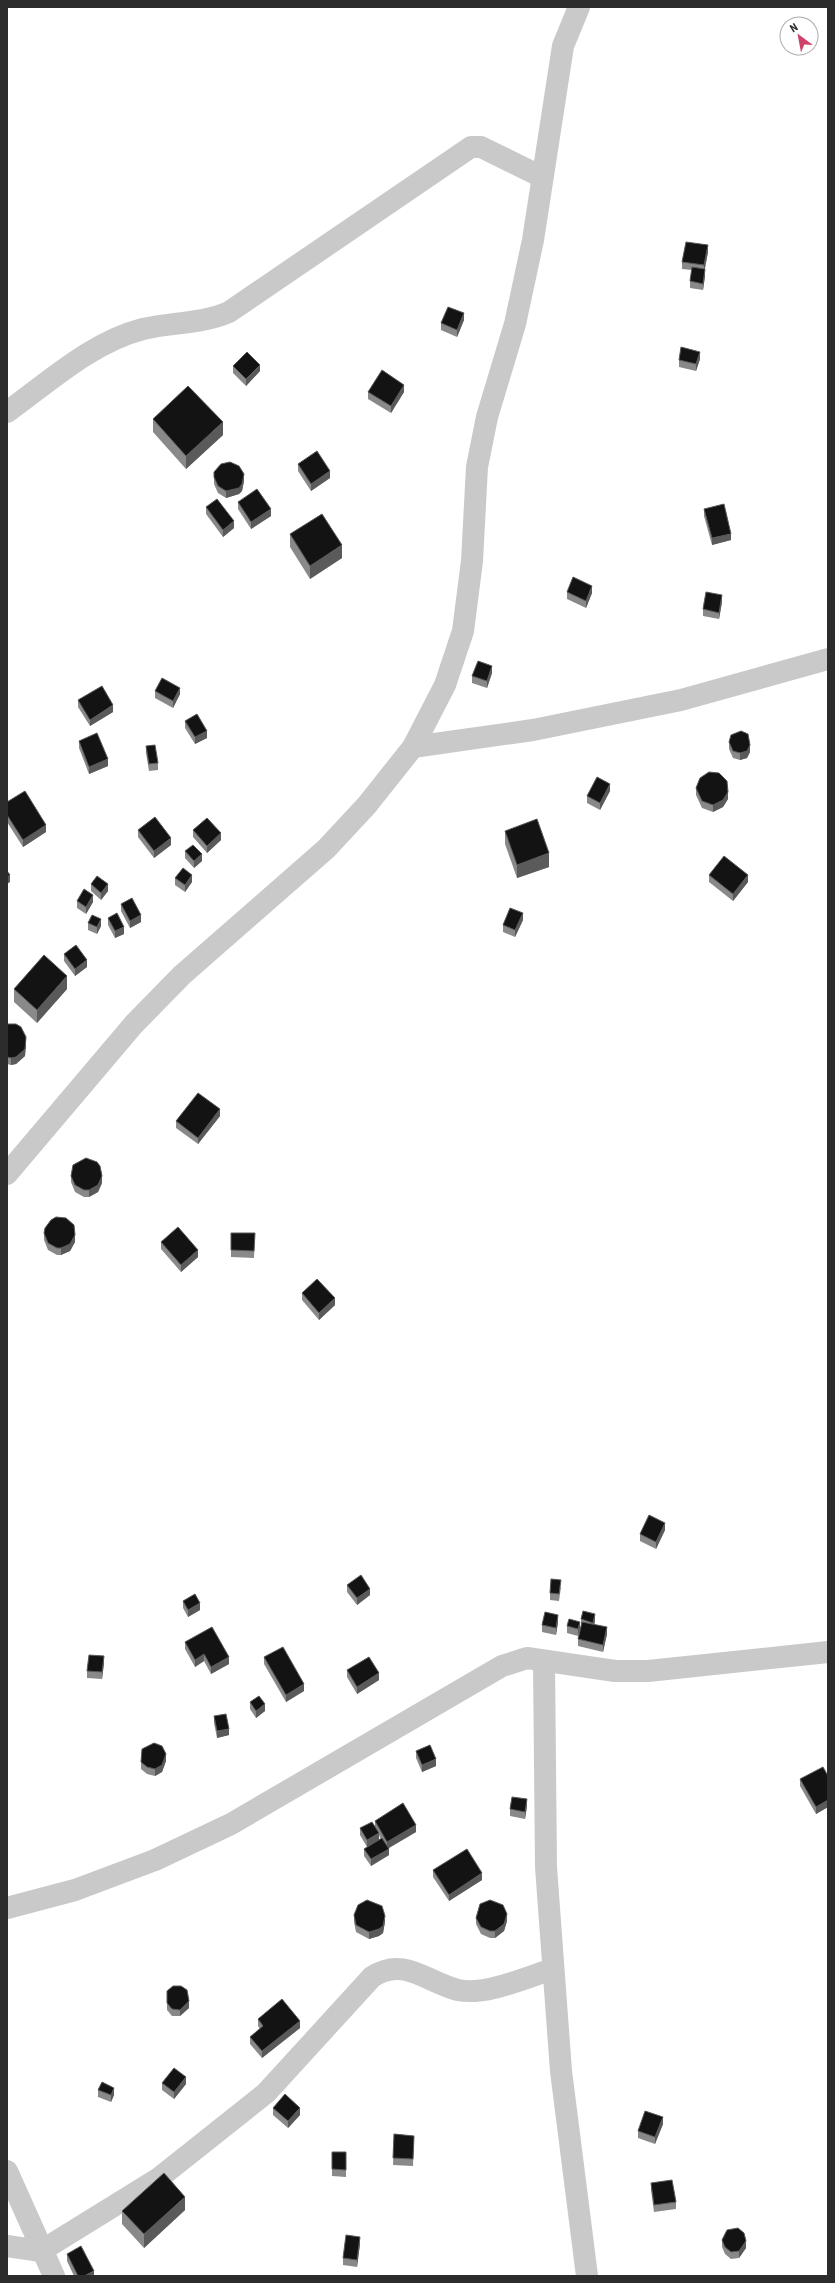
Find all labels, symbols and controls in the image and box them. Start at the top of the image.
north arrow [779,16,819,56]
text: N [788,21,800,35]

